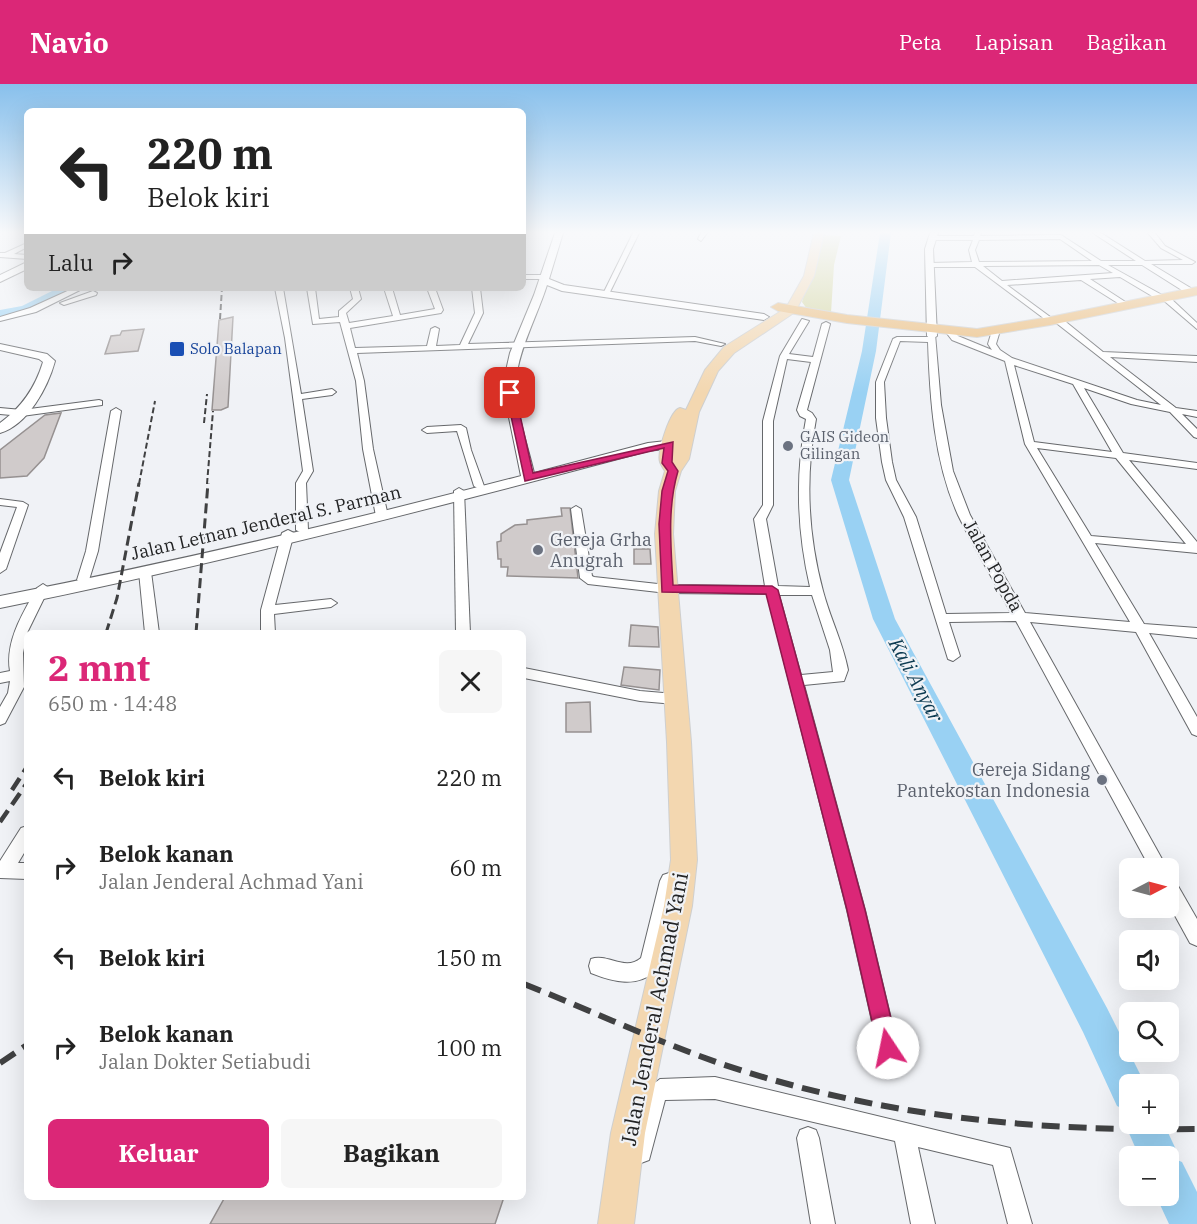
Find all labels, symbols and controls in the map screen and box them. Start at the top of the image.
text: Navio [30,24,109,61]
text: Peta [899,28,942,56]
text: Lapisan [975,28,1053,56]
text: Bagikan [1086,28,1167,56]
text: 220 m [147,126,273,181]
icon: left [48,132,126,210]
text: Belok kiri [147,179,270,214]
icon: right [105,246,138,279]
text: Lalu [48,248,93,277]
place label: Solo Balapan [190,339,282,358]
marker: Solo Balapan [168,340,186,358]
pin [484,367,535,418]
icon: arrive [493,376,526,409]
place label: GAIS Gideon Gilingan [800,427,890,463]
marker: GAIS Gideon Gilingan [781,439,795,453]
street label: Jalan Letnan Jenderal S. Parman [129,480,403,565]
street label: Jalan Popda [959,516,1028,616]
place label: Gereja Grha Anugrah [550,528,652,572]
marker: Gereja Grha Anugrah [531,543,545,557]
water label: Kali Anyar [882,632,951,728]
text: 2 mnt [48,644,150,691]
button: close [439,650,502,713]
text: 650 m · 14:48 [48,690,177,717]
place label: Gereja Sidang Pantekostan Indonesia [897,758,1090,802]
icon: left [48,761,81,794]
text: Belok kiri [99,763,205,792]
text: 220 m [436,763,502,792]
marker: Gereja Sidang Pantekostan Indonesia [1095,773,1109,787]
text: Belok kanan [99,839,234,868]
icon: right [48,851,81,884]
text: 60 m [450,853,502,882]
north arrow [1119,858,1179,918]
map controls [1119,858,1179,1206]
text: Jalan Jenderal Achmad Yani [99,868,364,895]
street label: Jalan Jenderal Achmad Yani [614,870,694,1148]
button: sound [1119,930,1179,990]
icon: left [48,941,81,974]
text: Belok kiri [99,943,205,972]
text: 150 m [436,943,502,972]
button: search [1119,1002,1179,1062]
position arrow [856,1016,920,1080]
text: Belok kanan [99,1019,234,1048]
icon: right [48,1031,81,1064]
text: 100 m [436,1033,502,1062]
text: Jalan Dokter Setiabudi [99,1048,311,1075]
button: + [1119,1074,1179,1134]
button: Keluar [48,1119,269,1188]
button: Bagikan [281,1119,502,1188]
button: − [1119,1146,1179,1206]

